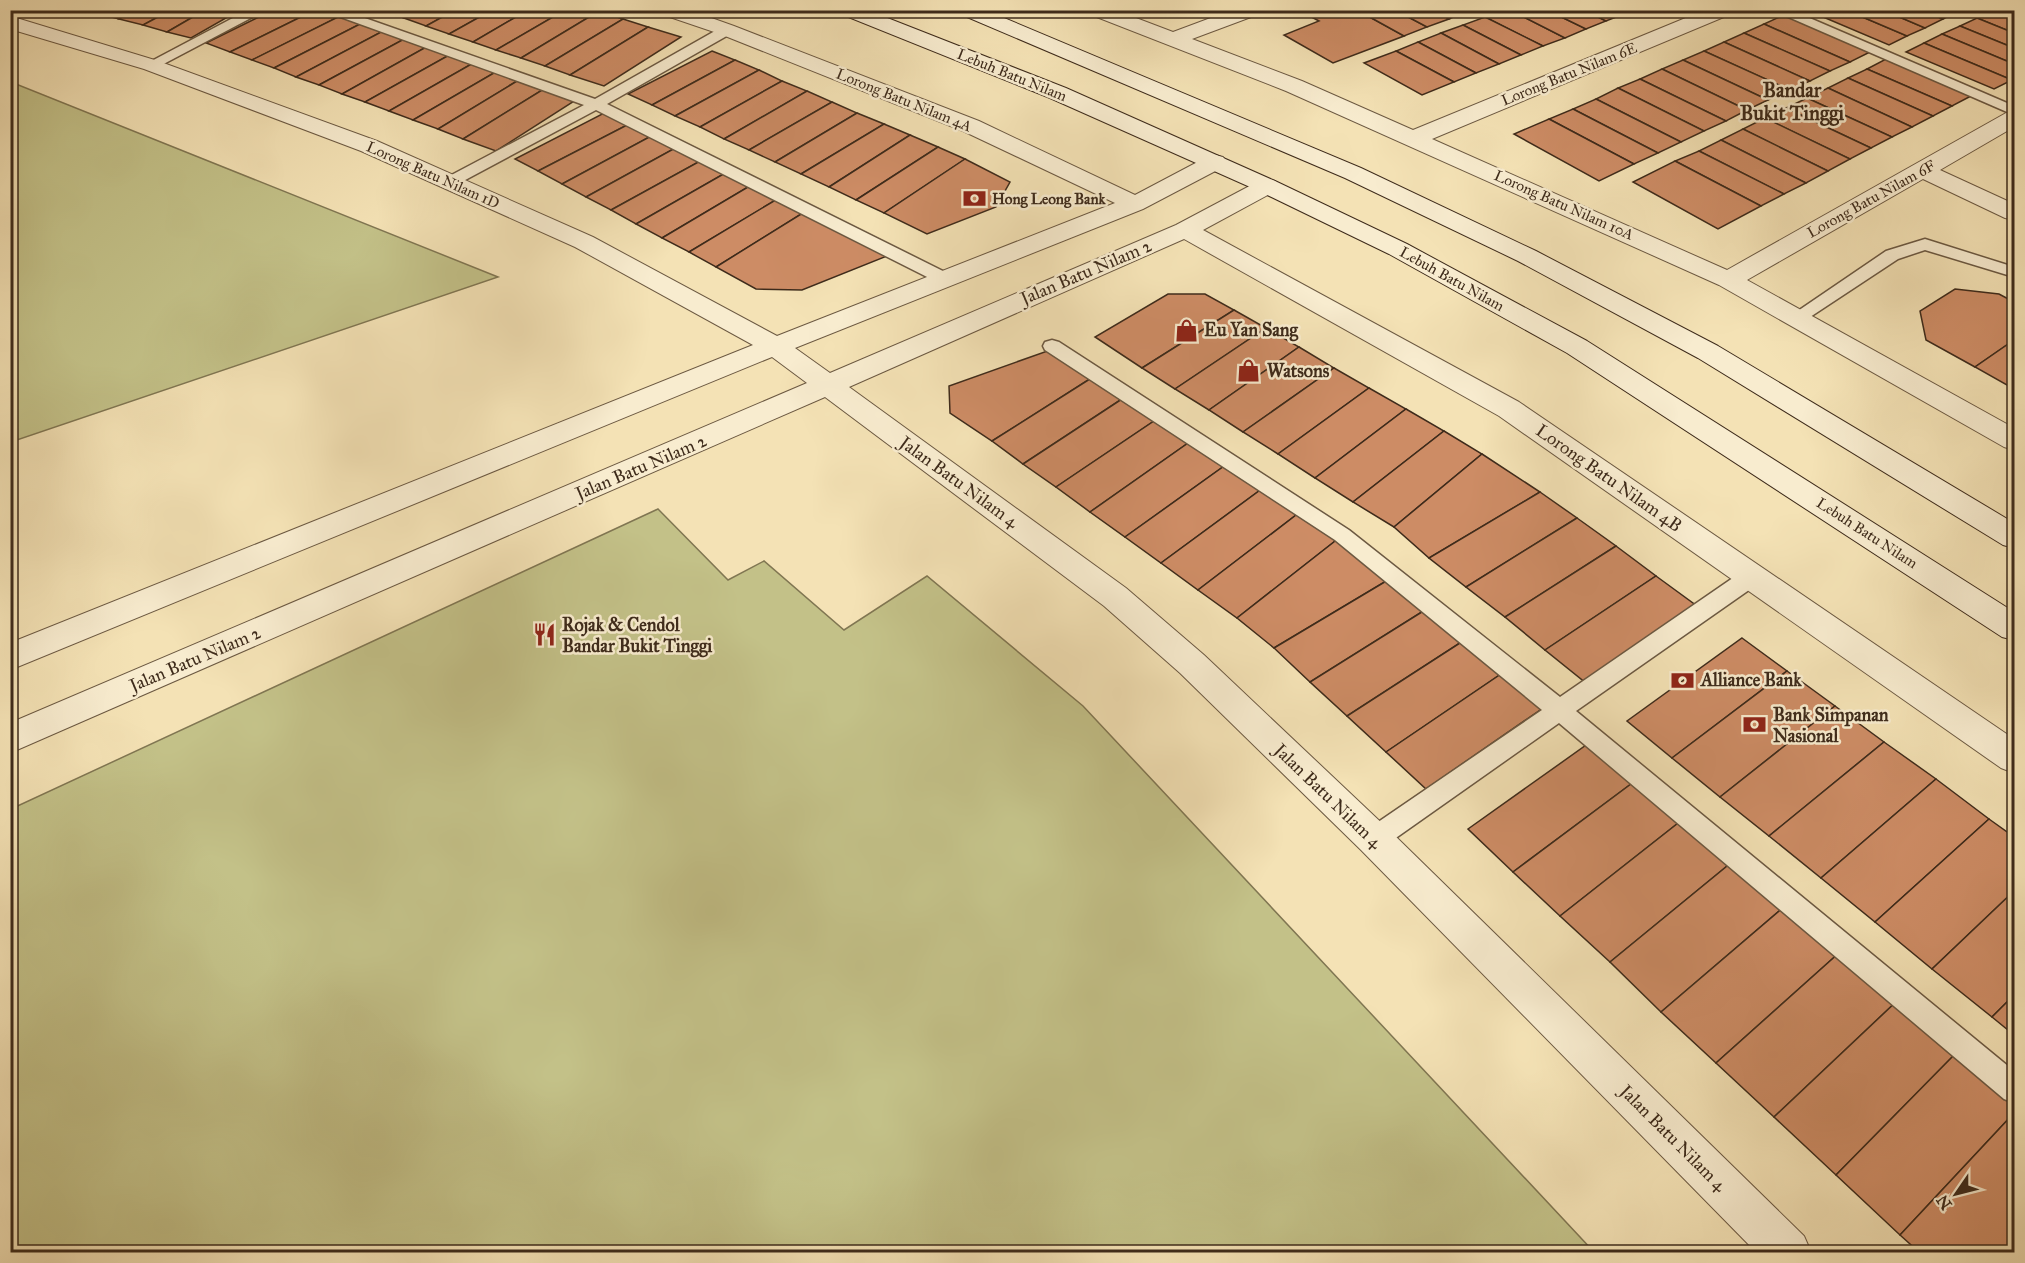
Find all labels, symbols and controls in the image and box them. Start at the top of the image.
street label: Lorong Batu Nilam 6E [1499,38,1640,109]
street label: Lebuh Batu Nilam [955,45,1070,105]
street label: Lorong Batu Nilam 4A [834,65,974,135]
district label: Bandar Bukit Tinggi [1740,78,1845,126]
street label: Lorong Batu Nilam 1D [364,138,503,213]
street label: Lorong Batu Nilam 6F [1804,156,1938,242]
street label: Lorong Batu Nilam 10A [1491,166,1637,244]
bank icon: Hong Leong Bank [961,186,987,212]
place label: Hong Leong Bank [992,190,1107,209]
street label: Jalan Batu Nilam 2 [1015,234,1155,311]
street label: Lebuh Batu Nilam [1397,243,1508,315]
shop icon: Eu Yan Sang [1173,317,1199,343]
place label: Eu Yan Sang [1204,319,1299,342]
shop icon: Watsons [1236,358,1262,384]
place label: Watsons [1267,360,1330,382]
street label: Lorong Batu Nilam 4B [1531,419,1686,538]
street label: Jalan Batu Nilam 2 [570,429,710,506]
street label: Jalan Batu Nilam 4 [893,430,1023,534]
street label: Lebuh Batu Nilam [1813,494,1921,573]
place label: Rojak & Cendol Bandar Bukit Tinggi [562,614,713,658]
street label: Jalan Batu Nilam 2 [124,621,264,698]
restaurant icon: Rojak & Cendol Bandar Bukit Tinggi [531,622,557,648]
bank icon: Alliance Bank [1670,667,1696,693]
place label: Alliance Bank [1700,669,1802,691]
place label: Bank Simpanan Nasional [1773,704,1889,747]
bank icon: Bank Simpanan Nasional [1742,712,1768,738]
street label: Jalan Batu Nilam 4 [1267,738,1387,854]
street label: Jalan Batu Nilam 4 [1613,1079,1731,1197]
north arrow [1926,1164,1986,1224]
text: N [1932,1191,1956,1213]

